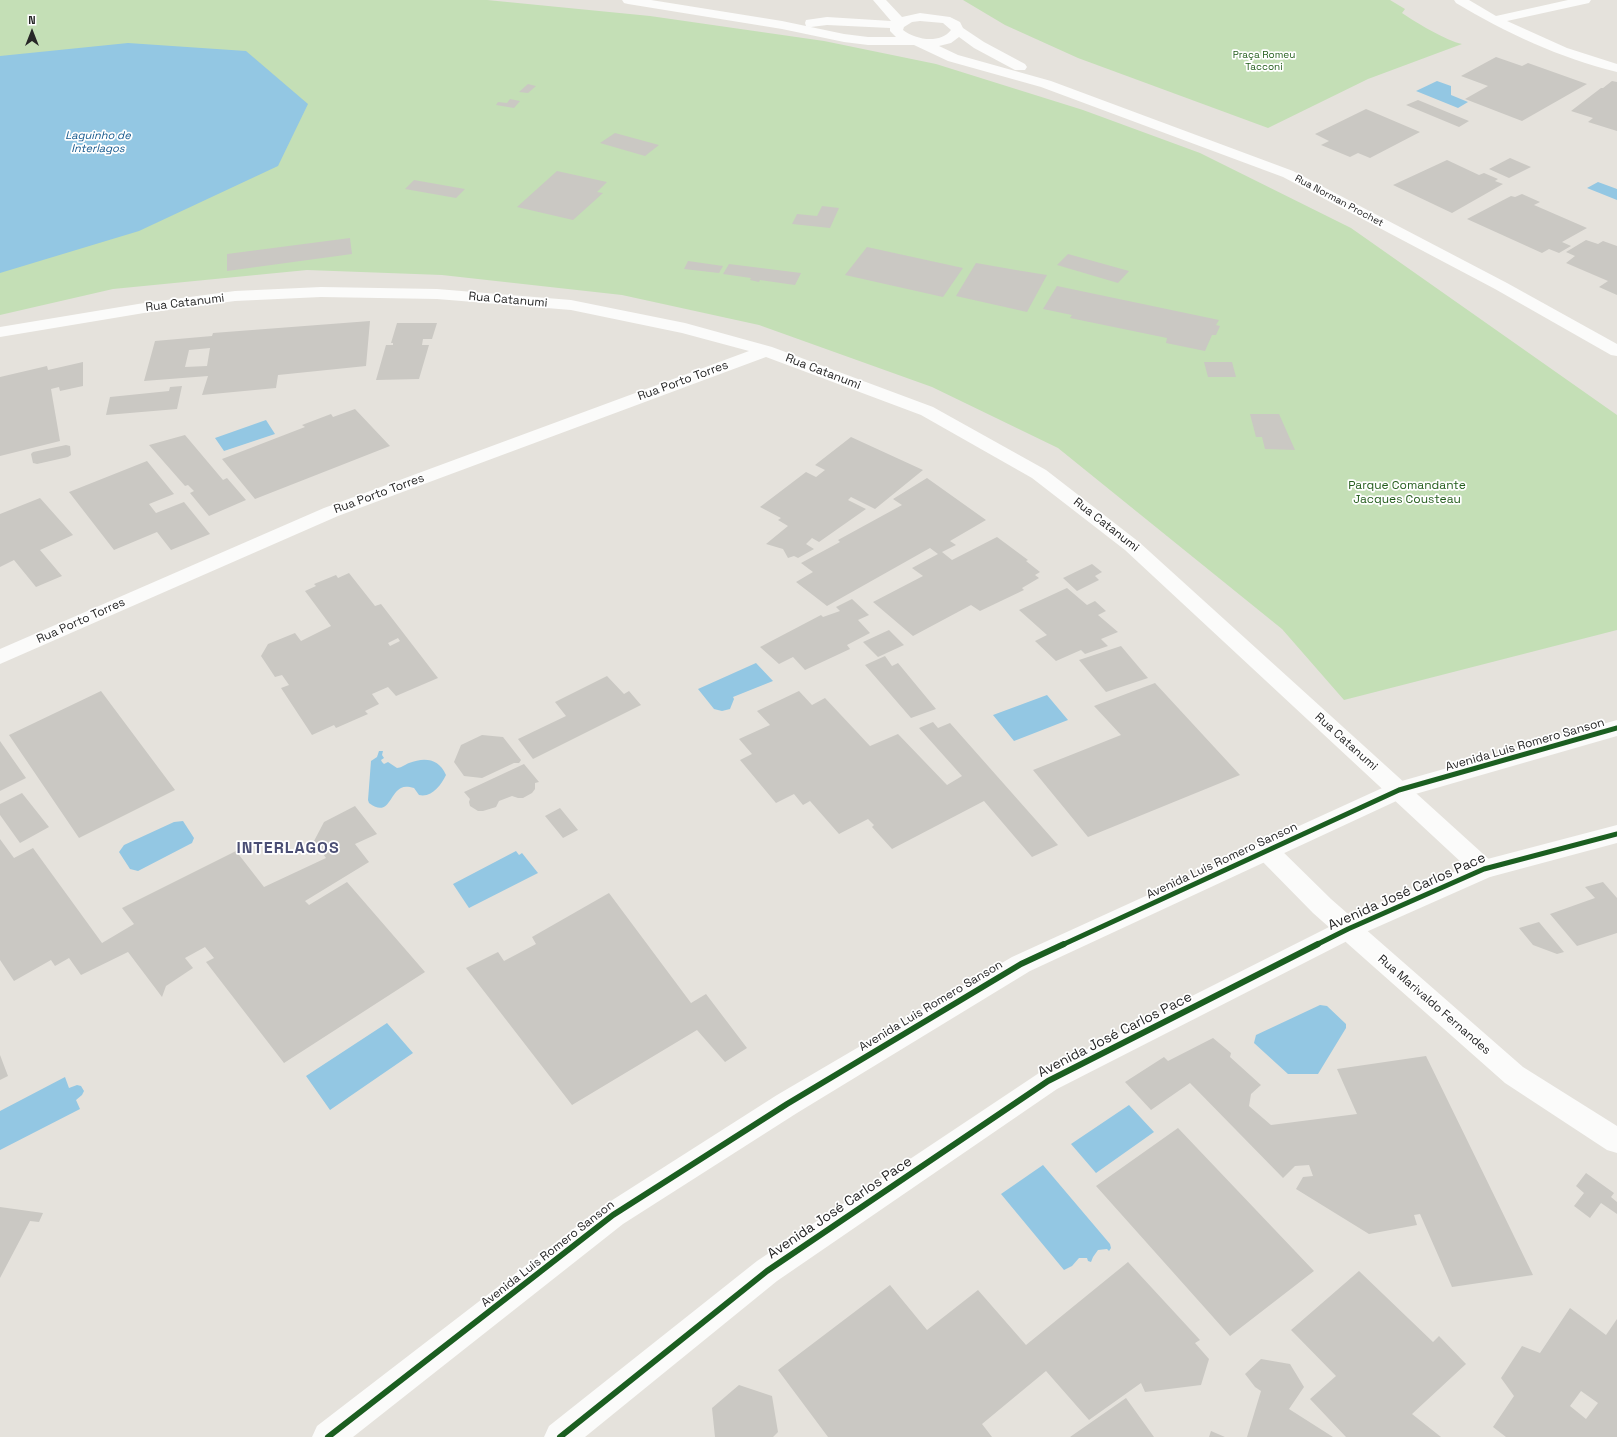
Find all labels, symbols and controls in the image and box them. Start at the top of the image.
north arrow [12,12,52,52]
text: N [28,13,36,27]
park label: Praça Romeu Tacconi [1233,49,1295,72]
water label: Laguinho de Interlagos [65,129,131,155]
street label: Rua Norman Prochet [1293,173,1385,229]
street label: Rua Catanumi [468,289,548,311]
street label: Rua Catanumi [145,291,225,315]
street label: Rua Catanumi [783,351,863,393]
street label: Rua Porto Torres [636,358,730,404]
street label: Rua Porto Torres [332,471,426,517]
park label: Parque Comandante Jacques Cousteau [1348,479,1466,507]
street label: Rua Catanumi [1070,495,1142,555]
street label: Rua Porto Torres [35,595,127,647]
street label: Rua Catanumi [1312,710,1380,774]
street label: Avenida Luis Romero Sanson [1444,715,1606,775]
street label: Avenida Luis Romero Sanson [1144,820,1300,902]
district label: INTERLAGOS [236,839,340,859]
street label: Avenida José Carlos Pace [1326,850,1488,934]
street label: Rua Marivaldo Fernandes [1375,952,1493,1058]
street label: Avenida Luis Romero Sanson [857,957,1005,1055]
street label: Avenida José Carlos Pace [1035,989,1195,1081]
street label: Avenida José Carlos Pace [765,1153,915,1263]
street label: Avenida Luis Romero Sanson [479,1198,617,1310]

